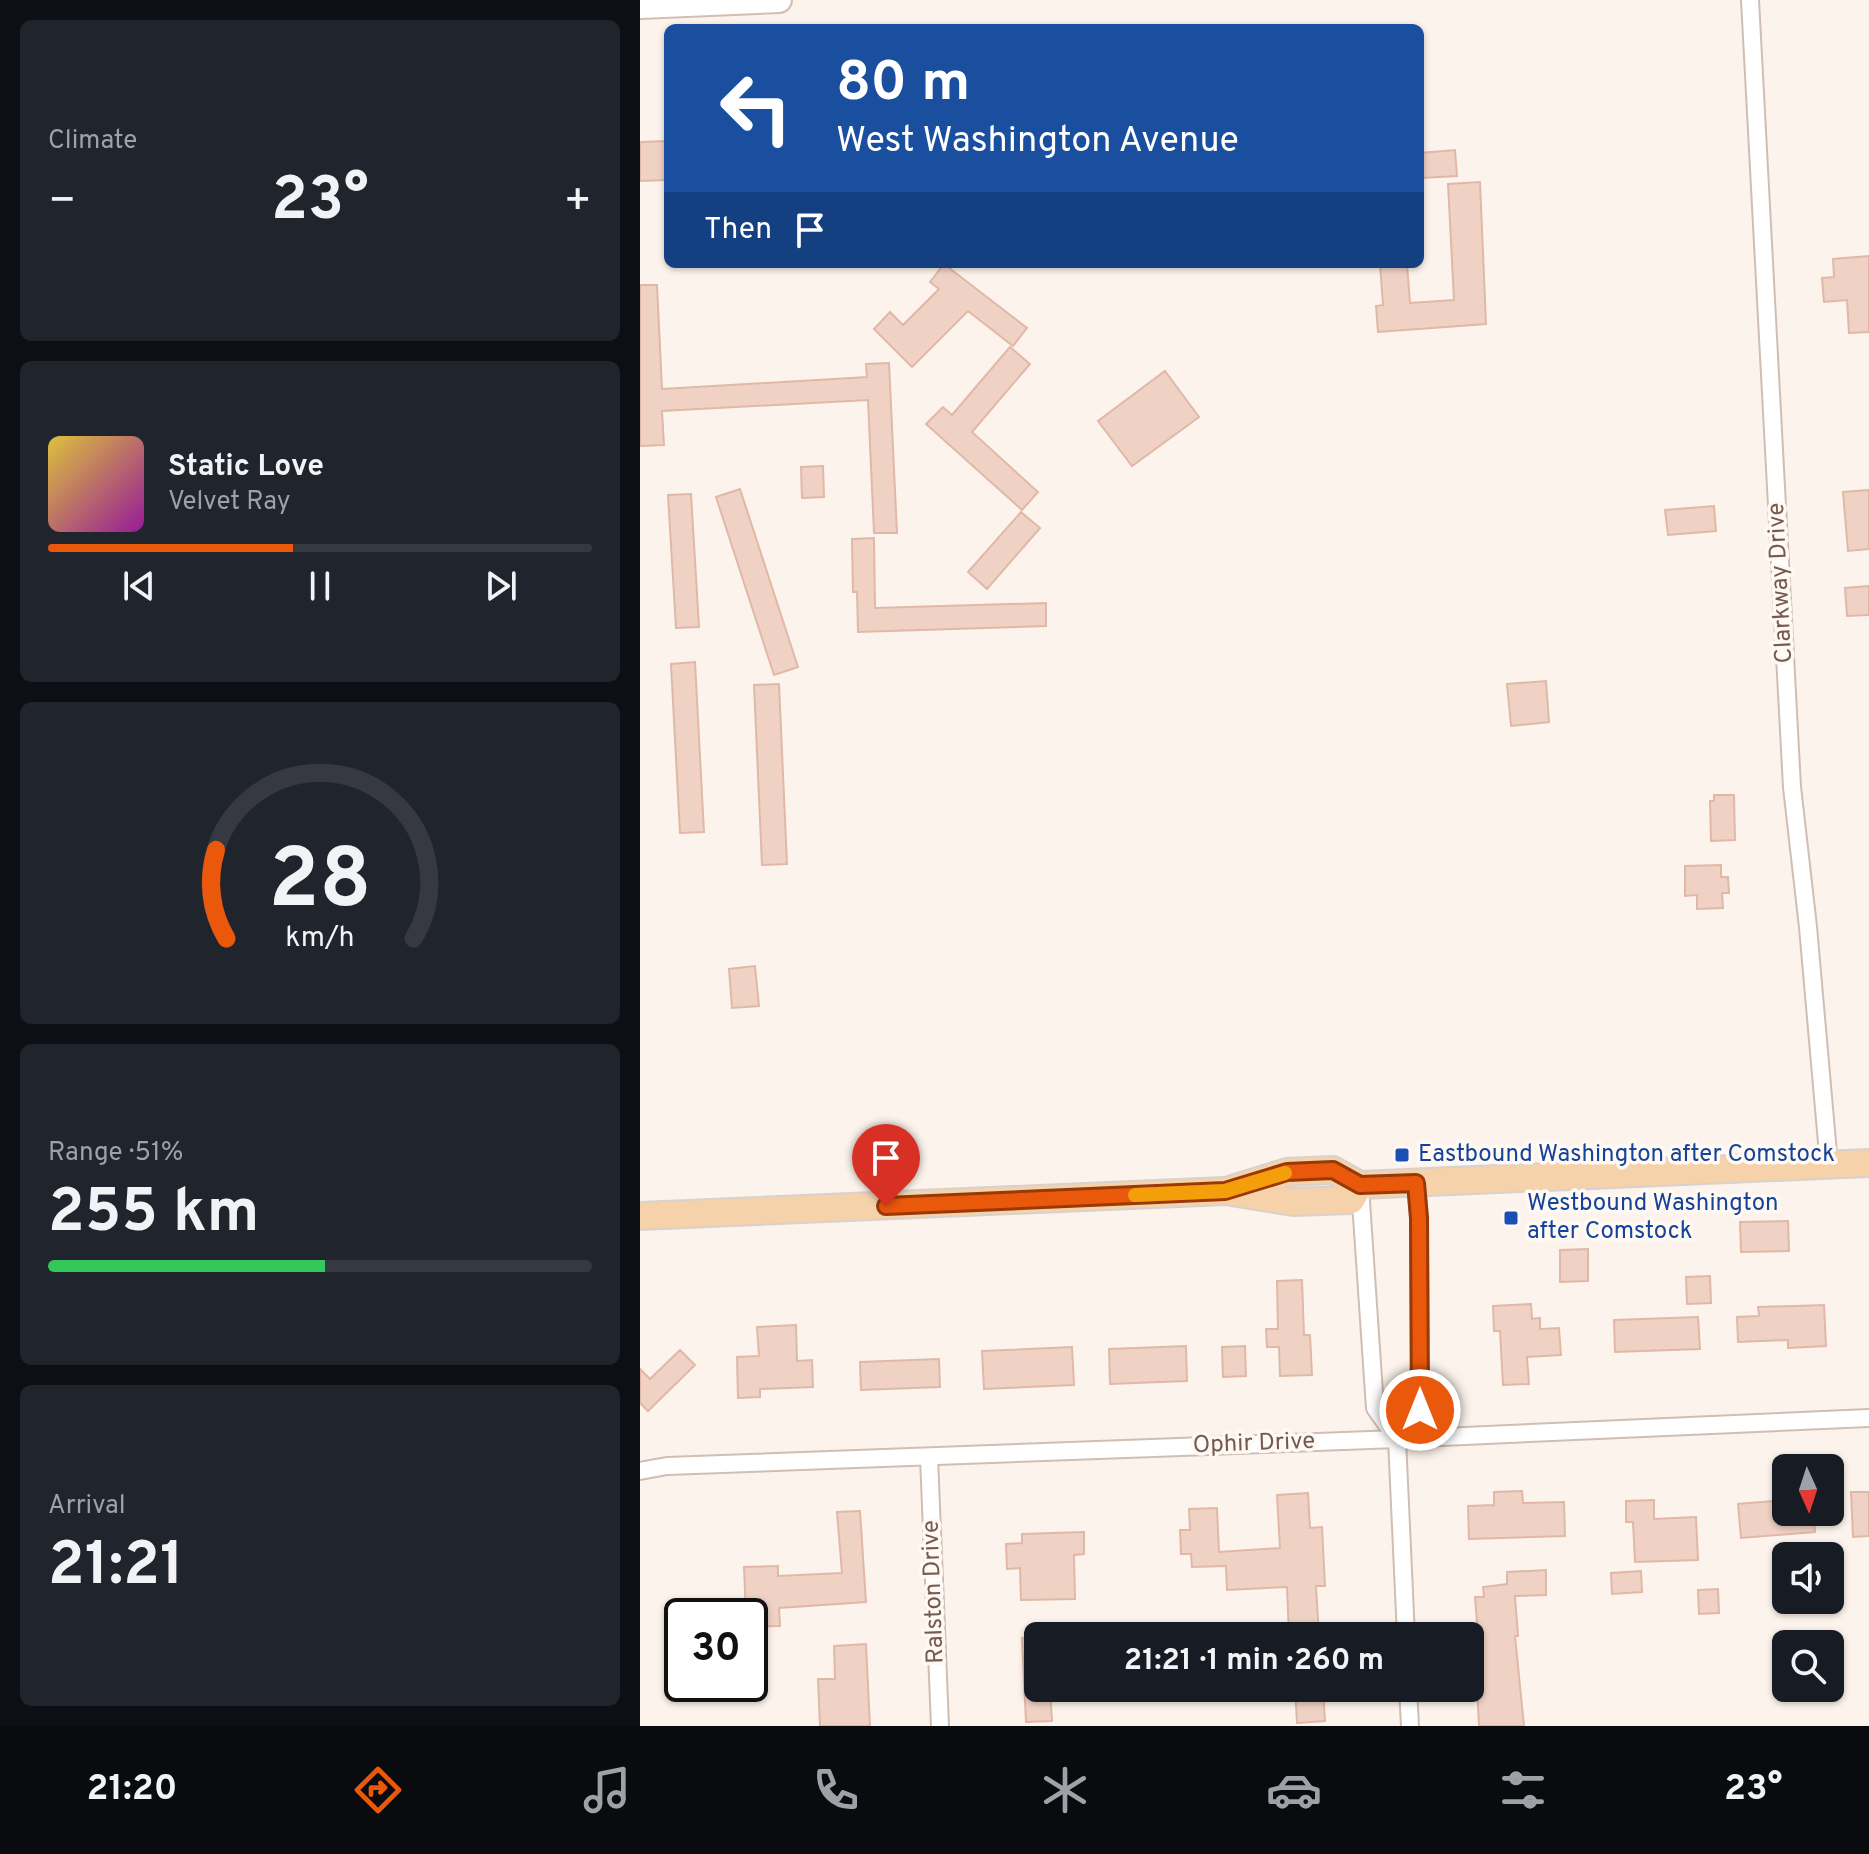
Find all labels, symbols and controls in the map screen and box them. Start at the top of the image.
text: 80 m [836,50,970,120]
icon: left [704,56,808,160]
text: West Washington Avenue [836,119,1239,165]
text: Climate [48,125,137,158]
text: 23° [271,165,369,241]
text: − [48,175,76,231]
text: + [564,175,592,231]
icon: arrive [788,208,832,252]
text: Then [704,212,772,249]
text: Static Love [168,449,324,486]
text: Velvet Ray [168,486,291,519]
street label: Clarkway Drive [1762,502,1800,664]
icon: previous [117,564,161,608]
icon: pause [298,564,342,608]
icon: next [479,564,523,608]
text: 28 [268,832,372,937]
text: km/h [285,921,355,957]
pin [852,1124,920,1206]
icon: arrive [864,1136,908,1180]
text: Range · 51% [48,1137,183,1170]
place label: Eastbound Washington after Comstock [1418,1140,1835,1170]
marker: Eastbound Washington after Comstock [1393,1146,1411,1164]
text: 255 km [48,1177,259,1253]
place label: Westbound Washington after Comstock [1527,1189,1778,1247]
marker: Westbound Washington after Comstock [1502,1209,1520,1227]
position arrow [1378,1368,1462,1452]
street label: Ophir Drive [1192,1427,1316,1461]
north arrow [1772,1454,1844,1526]
map controls [1772,1454,1844,1702]
text: Arrival [48,1490,126,1523]
street label: Ralston Drive [917,1520,951,1664]
text: 21:21 [48,1530,184,1606]
button: sound [1772,1542,1844,1614]
speed limit sign: 30 [664,1598,768,1702]
button: search [1772,1630,1844,1702]
text: 21:21 · 1 min · 260 m [1124,1643,1384,1680]
icon: directions [350,1762,406,1818]
icon: music [579,1762,635,1818]
icon: phone [808,1762,864,1818]
icon: climate [1037,1762,1093,1818]
icon: car [1266,1762,1322,1818]
icon: filters [1495,1762,1551,1818]
text: 21:20 [86,1767,177,1813]
text: 23° [1724,1767,1782,1813]

